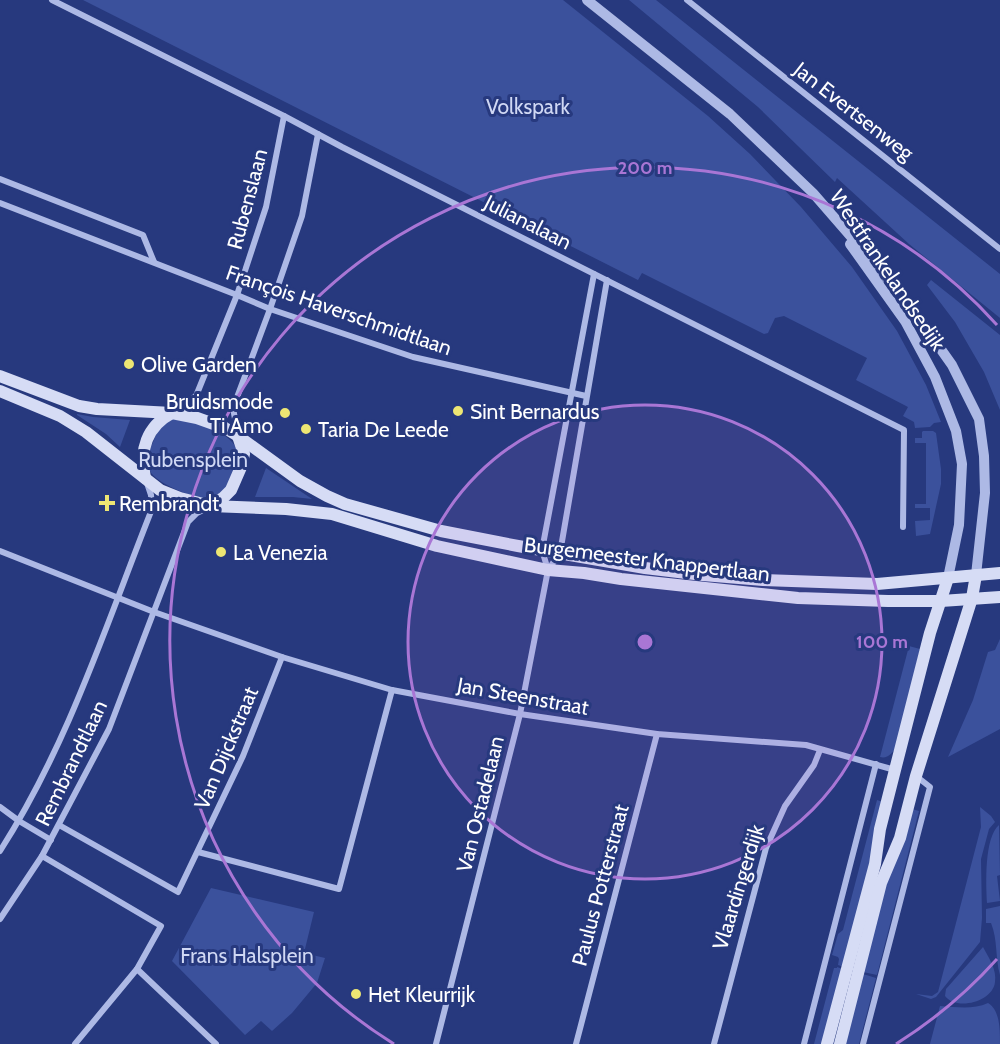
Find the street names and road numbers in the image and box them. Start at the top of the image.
street label: Jan Evertsenweg [788,56,919,166]
street label: Rubenslaan [222,146,272,252]
street label: Westfrankelandsedijk [824,185,951,356]
street label: Julianalaan [479,189,576,255]
street label: François Haverschmidtlaan [223,260,455,360]
street label: Burgemeester Knappertlaan [523,532,771,586]
street label: Jan Steenstraat [454,672,591,720]
street label: Van Dijckstraat [189,683,264,813]
street label: Rembrandtlaan [30,696,112,830]
street label: Van Ostadelaan [451,733,509,875]
street label: Paulus Potterstraat [566,802,634,968]
street label: Vlaardingerdijk [707,821,770,953]

